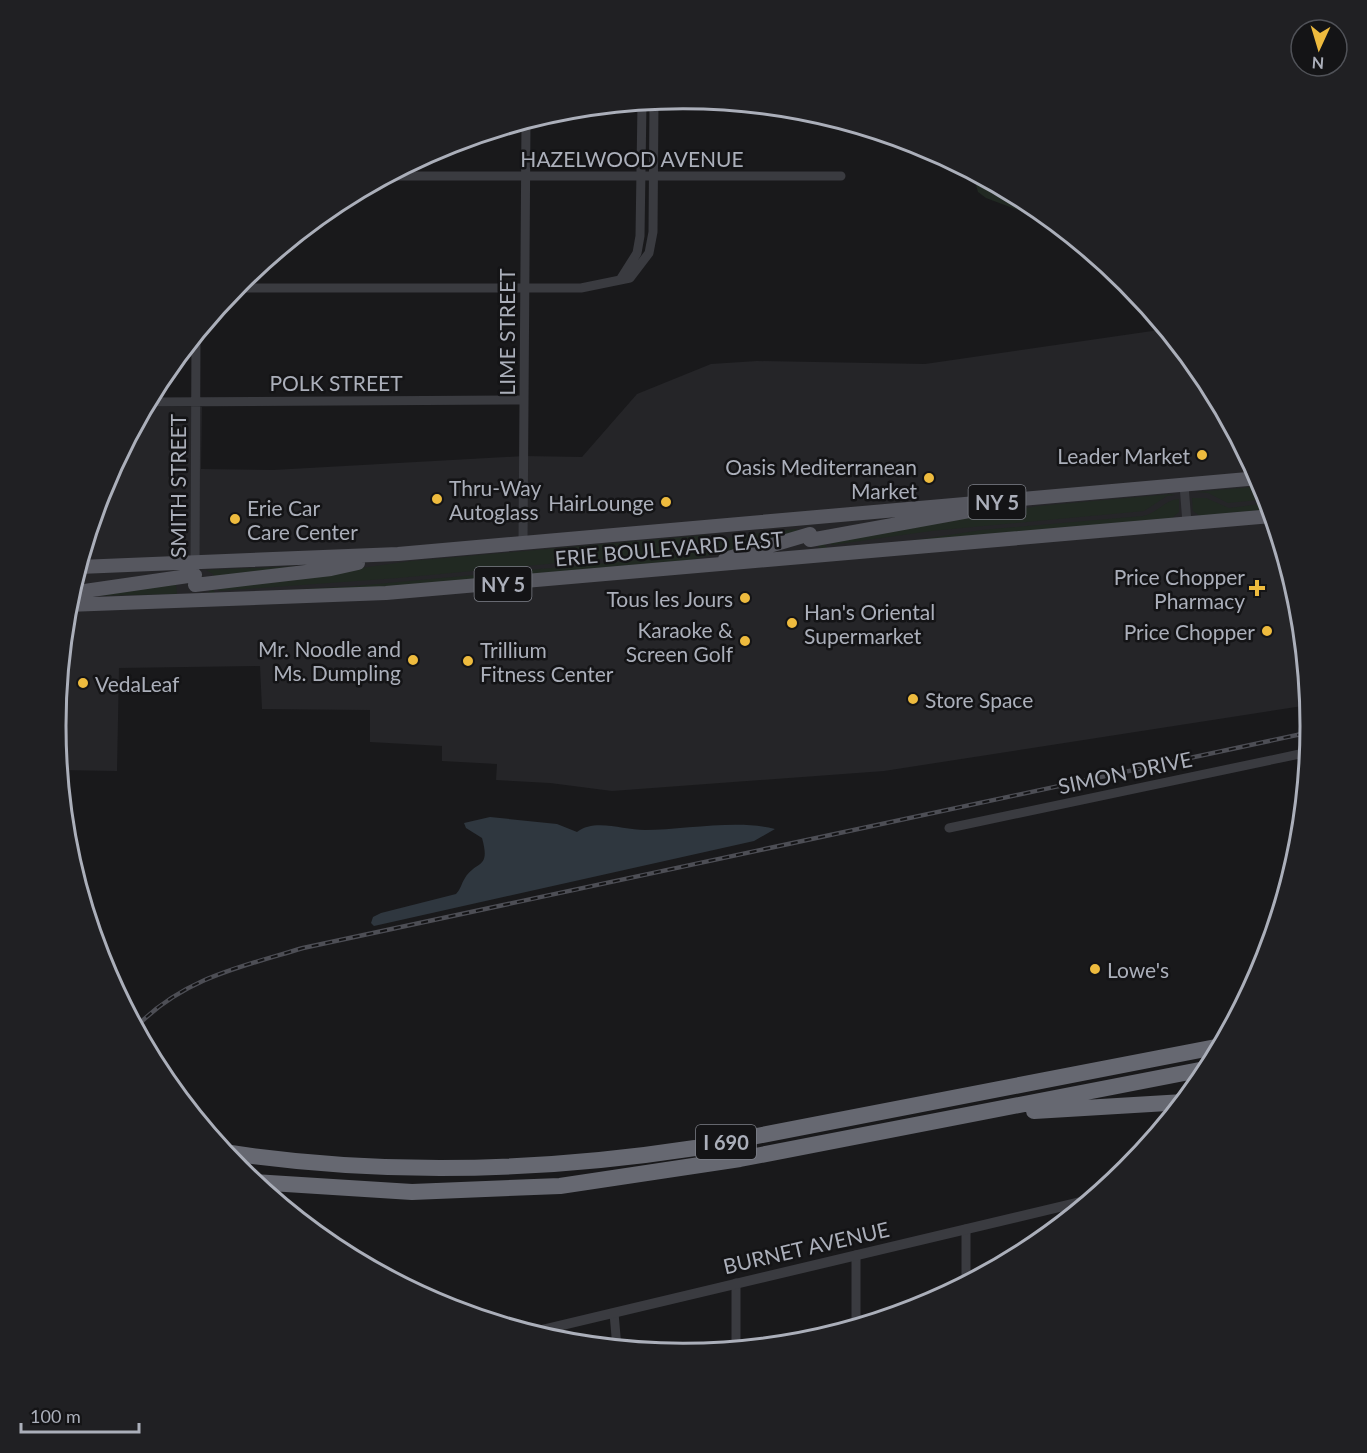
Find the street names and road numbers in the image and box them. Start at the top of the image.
street label: HAZELWOOD AVENUE [520,146,744,171]
street label: LIME STREET [494,268,519,396]
street label: POLK STREET [269,370,403,395]
street label: SMITH STREET [165,413,190,558]
road number: NY 5 [968,485,1026,519]
street label: ERIE BOULEVARD EAST [554,526,785,570]
road number: NY 5 [474,567,532,601]
street label: SIMON DRIVE [1056,746,1194,798]
road number: I 690 [696,1125,756,1159]
street label: BURNET AVENUE [720,1216,892,1278]

